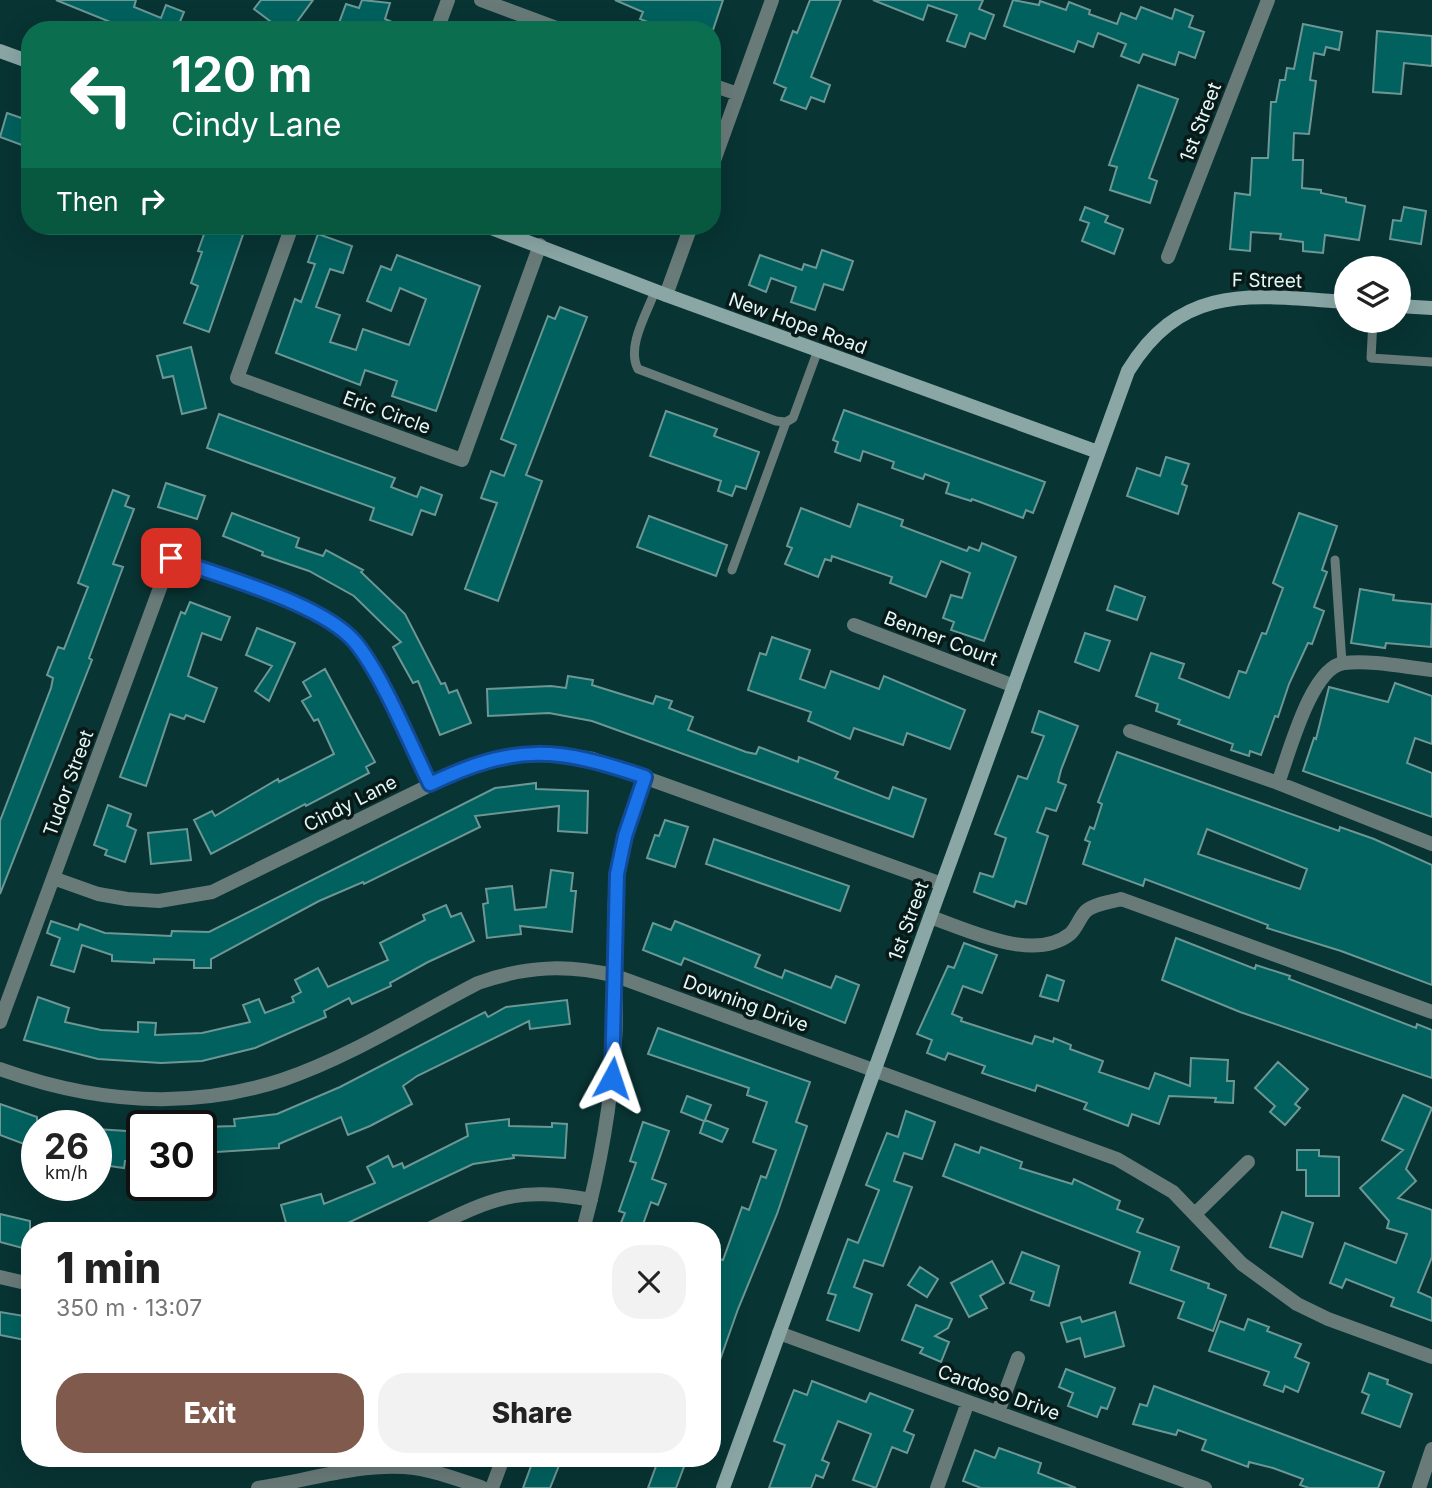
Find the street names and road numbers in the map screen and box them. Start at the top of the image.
street label: 1st Street [1175,79,1226,165]
street label: F Street [1232,268,1302,293]
street label: New Hope Road [726,288,870,359]
street label: Eric Circle [340,386,434,439]
street label: Benner Court [881,606,1001,671]
street label: Tudor Street [39,727,98,839]
street label: Cindy Lane [300,770,401,837]
street label: 1st Street [883,878,933,964]
street label: Downing Drive [680,970,812,1037]
street label: Cardoso Drive [935,1360,1063,1425]

